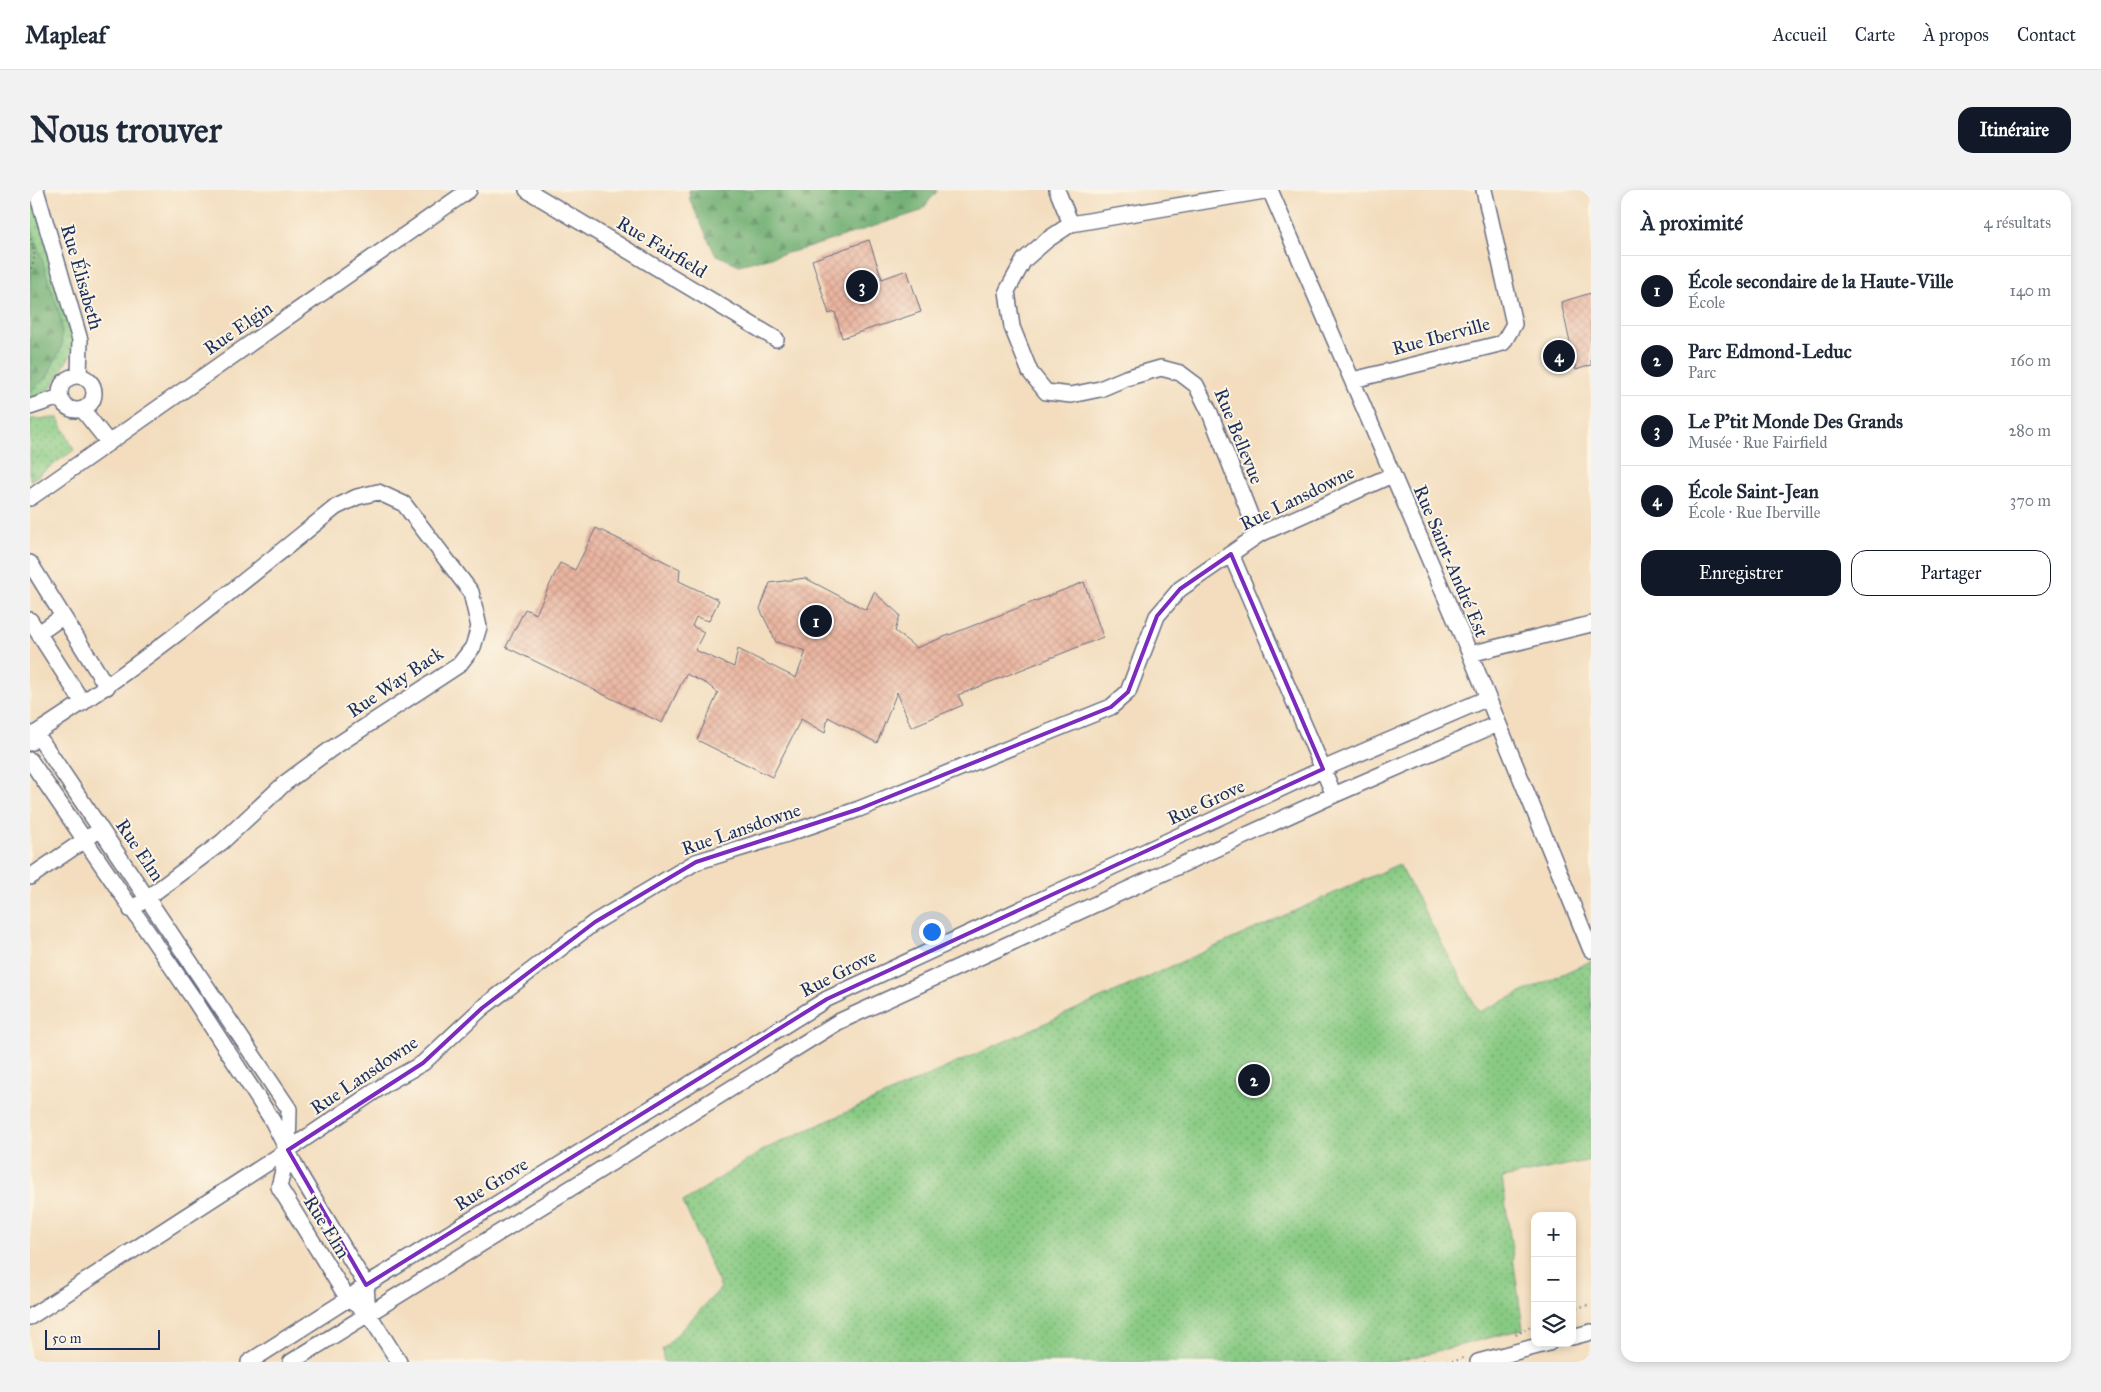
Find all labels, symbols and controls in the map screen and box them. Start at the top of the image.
text: Mapleaf [25,20,106,50]
text: Accueil [1773,24,1827,46]
text: Carte [1855,24,1895,46]
text: À propos [1923,24,1989,46]
text: Contact [2017,24,2076,46]
button: Itinéraire [1958,107,2071,153]
text: Nous trouver [30,109,222,152]
text: À proximité [1641,210,1743,236]
street label: Rue Fairfield [613,211,712,283]
text: 4 résultats [1984,213,2051,232]
street label: Rue Élisabeth [56,221,109,333]
pin: 3 [846,267,878,305]
text: École secondaire de la Haute-Ville [1688,270,1953,293]
text: 1 [1654,281,1660,300]
text: 140 m [2010,281,2051,300]
text: École [1688,293,1725,312]
street label: Rue Elgin [199,296,277,361]
street label: Rue Iberville [1389,312,1493,360]
pin: 4 [1543,337,1575,375]
text: Parc Edmond-Leduc [1688,340,1852,363]
text: 2 [1653,351,1661,370]
text: 160 m [2010,351,2051,370]
text: Parc [1688,363,1716,382]
street label: Rue Bellevue [1209,385,1269,487]
text: Le P’tit Monde Des Grands [1688,410,1903,433]
text: 3 [1654,421,1660,440]
text: 280 m [2008,421,2051,440]
text: Musée · Rue Fairfield [1688,433,1828,452]
street label: Rue Lansdowne [1236,460,1358,536]
text: École Saint-Jean [1688,480,1819,503]
street label: Rue Saint-André Est [1409,481,1494,641]
text: 4 [1653,491,1661,510]
text: 370 m [2010,491,2051,510]
text: École · Rue Iberville [1688,503,1820,522]
button: Enregistrer [1641,550,1841,596]
button: Partager [1851,550,2051,596]
pin: 1 [800,602,832,640]
street label: Rue Way Back [343,641,447,722]
street label: Rue Grove [1164,774,1248,830]
street label: Rue Lansdowne [678,798,804,860]
street label: Rue Elm [111,815,169,885]
your location [919,919,945,945]
street label: Rue Grove [796,944,880,1002]
street label: Rue Lansdowne [306,1031,422,1119]
pin: 2 [1238,1061,1270,1099]
street label: Rue Grove [450,1152,532,1216]
street label: Rue Elm [299,1191,355,1263]
map controls [1531,1212,1576,1347]
button: + [1531,1212,1576,1257]
button: − [1531,1257,1576,1302]
button: layers [1531,1302,1576,1347]
scale bar [45,1327,160,1350]
text: 50 m [52,1330,81,1347]

